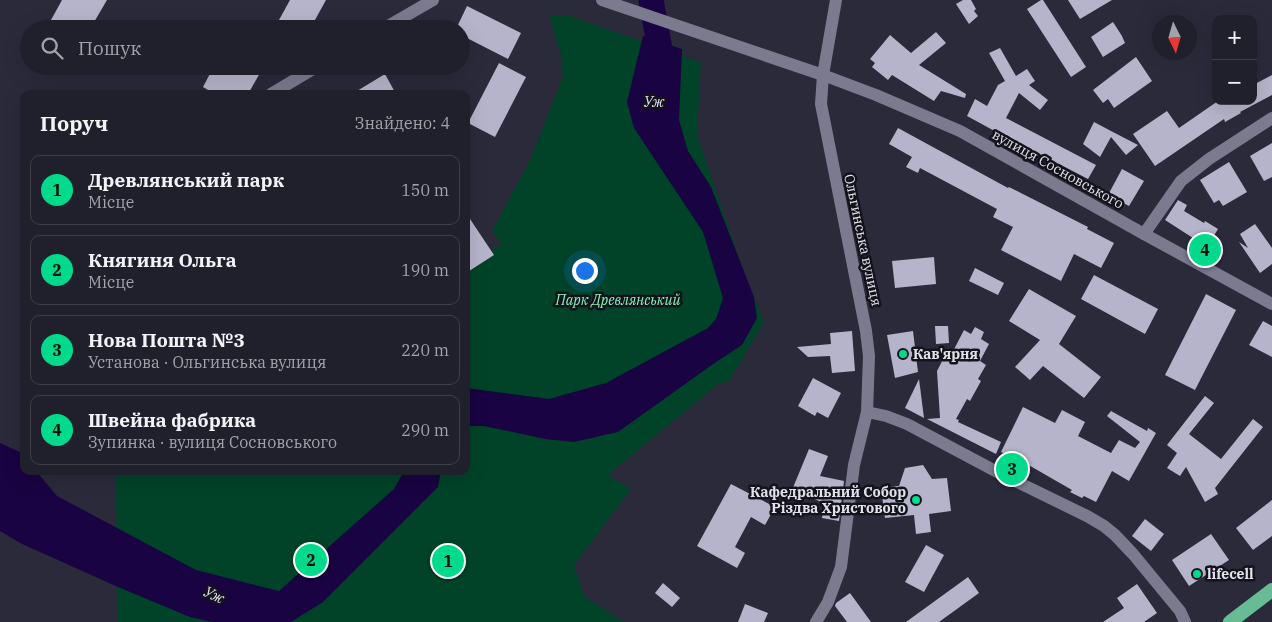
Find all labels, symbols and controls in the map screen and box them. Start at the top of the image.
north arrow [1152,15,1197,60]
map controls [1212,15,1257,105]
button: + [1212,15,1257,60]
search box [20,20,470,75]
icon: search [38,34,66,62]
text: Пошук [78,36,141,60]
button: − [1212,60,1257,105]
water label: Уж [644,92,665,111]
text: Поруч [40,109,108,137]
text: Знайдено: 4 [355,113,450,133]
street label: вулиця Сосновського [989,125,1127,213]
text: Древлянський парк [88,168,284,192]
street label: Ольгинська вулиця [840,172,886,308]
text: 1 [52,180,62,200]
text: 150 m [401,180,449,200]
text: Місце [88,192,134,212]
pin: 4 [1189,231,1221,269]
text: Княгиня Ольга [88,248,237,272]
your location [572,258,598,284]
text: 2 [52,260,62,280]
text: 190 m [401,260,449,280]
text: Місце [88,272,134,292]
park label: Парк Древлянський [555,291,680,309]
text: Нова Пошта №3 [88,328,245,352]
text: 3 [52,340,62,360]
text: 220 m [401,340,449,360]
place label: Кав'ярня [913,345,979,363]
marker: Кав'ярня [897,348,909,360]
text: Установа · Ольгинська вулиця [88,352,326,372]
text: Швейна фабрика [88,408,256,432]
text: 4 [52,420,62,440]
text: 290 m [401,420,449,440]
text: Зупинка · вулиця Сосновського [88,432,337,452]
pin: 3 [996,450,1028,488]
place label: Кафедральний Собор Різдва Христового [750,483,906,517]
marker: Кафедральний Собор Різдва Христового [910,494,922,506]
pin: 2 [295,541,327,579]
pin: 1 [432,542,464,580]
place label: lifecell [1207,565,1254,583]
marker: lifecell [1191,568,1203,580]
water label: Уж [201,582,228,608]

